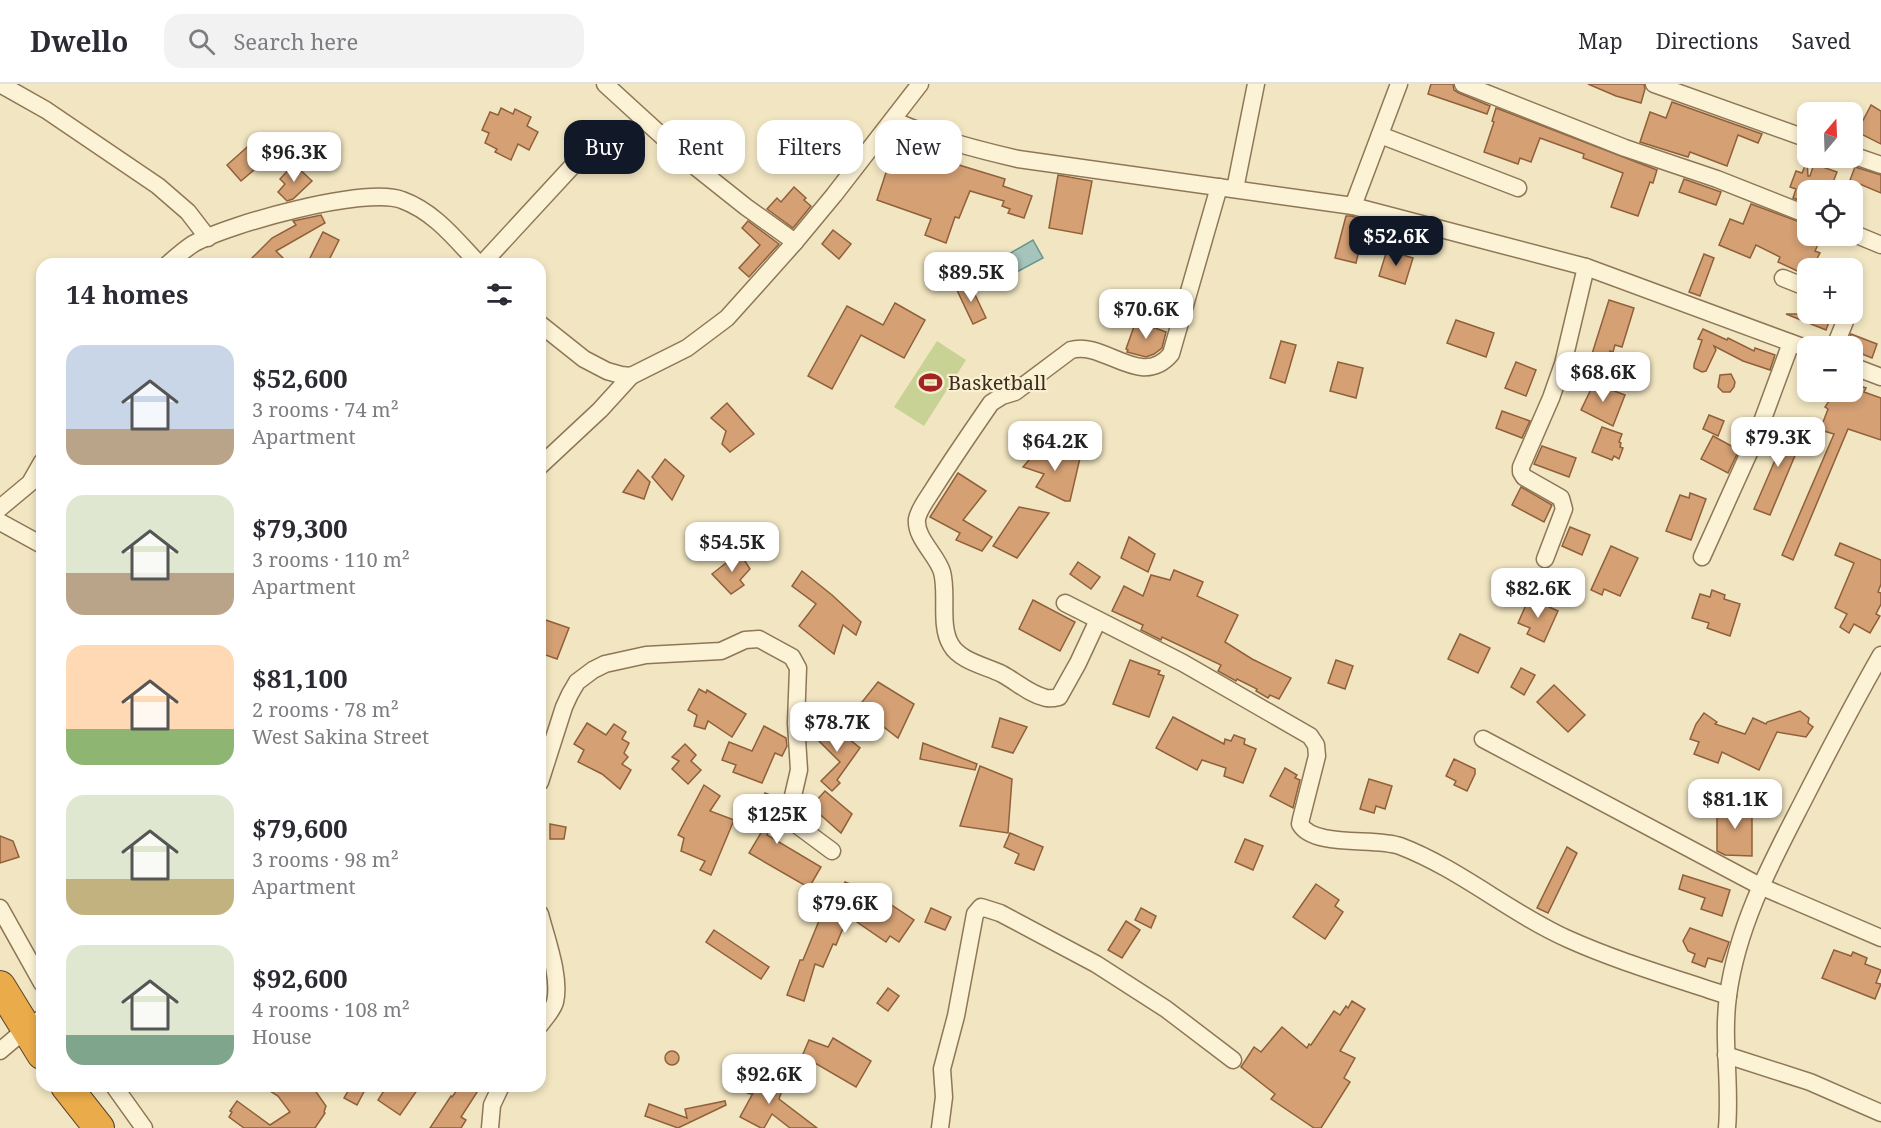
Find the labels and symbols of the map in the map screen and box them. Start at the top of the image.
north arrow [1797,102,1863,168]
pin: $96.3K [245,132,343,183]
pin: $52.6K [1347,216,1445,267]
pin: $89.5K [922,252,1020,303]
pin: $70.6K [1097,289,1195,340]
pin: $68.6K [1554,352,1652,403]
place label: Basketball [948,369,1046,396]
sports icon: Basketball [917,370,943,396]
pin: $79.3K [1729,417,1827,468]
pin: $64.2K [1006,421,1104,472]
pin: $54.5K [683,522,781,573]
pin: $82.6K [1489,568,1587,619]
pin: $78.7K [788,702,886,753]
pin: $81.1K [1686,779,1784,830]
pin: $125K [735,794,819,845]
pin: $79.6K [796,883,894,934]
pin: $92.6K [720,1054,818,1105]

